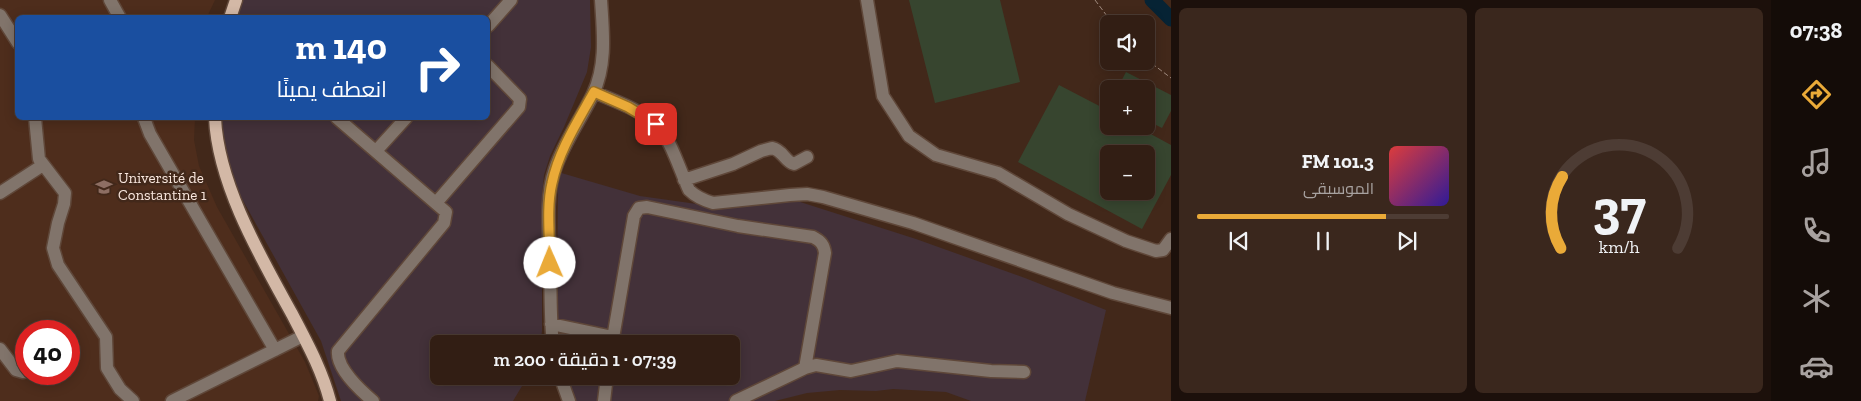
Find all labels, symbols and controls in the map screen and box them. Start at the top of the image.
map controls [1100,15,1155,200]
button: sound [1100,15,1155,70]
text: 07:38 [1790,17,1842,44]
text: 140 m [296,26,387,68]
icon: right [405,35,470,100]
text: انعطف يمينًا [276,76,387,103]
icon: directions [1799,77,1834,112]
button: + [1100,80,1155,135]
pin [635,103,677,145]
icon: arrive [642,110,670,138]
button: − [1100,145,1155,200]
icon: music [1799,145,1834,180]
text: 101.3 FM [1302,150,1374,173]
place label: Université de Constantine 1 [118,169,207,204]
school or university icon: Université de Constantine 1 [94,177,114,197]
text: 37 [1592,178,1646,240]
text: الموسيقى [1303,179,1374,198]
icon: phone [1799,213,1834,248]
icon: previous [1225,227,1253,255]
icon: pause [1309,227,1337,255]
icon: next [1393,227,1421,255]
position arrow [523,236,575,288]
text: km/h [1599,236,1639,258]
icon: climate [1799,281,1834,316]
speed limit sign: 40 [15,320,80,385]
text: 07:39 · 1 دقيقة · 200 m [494,348,676,371]
icon: car [1799,349,1834,384]

